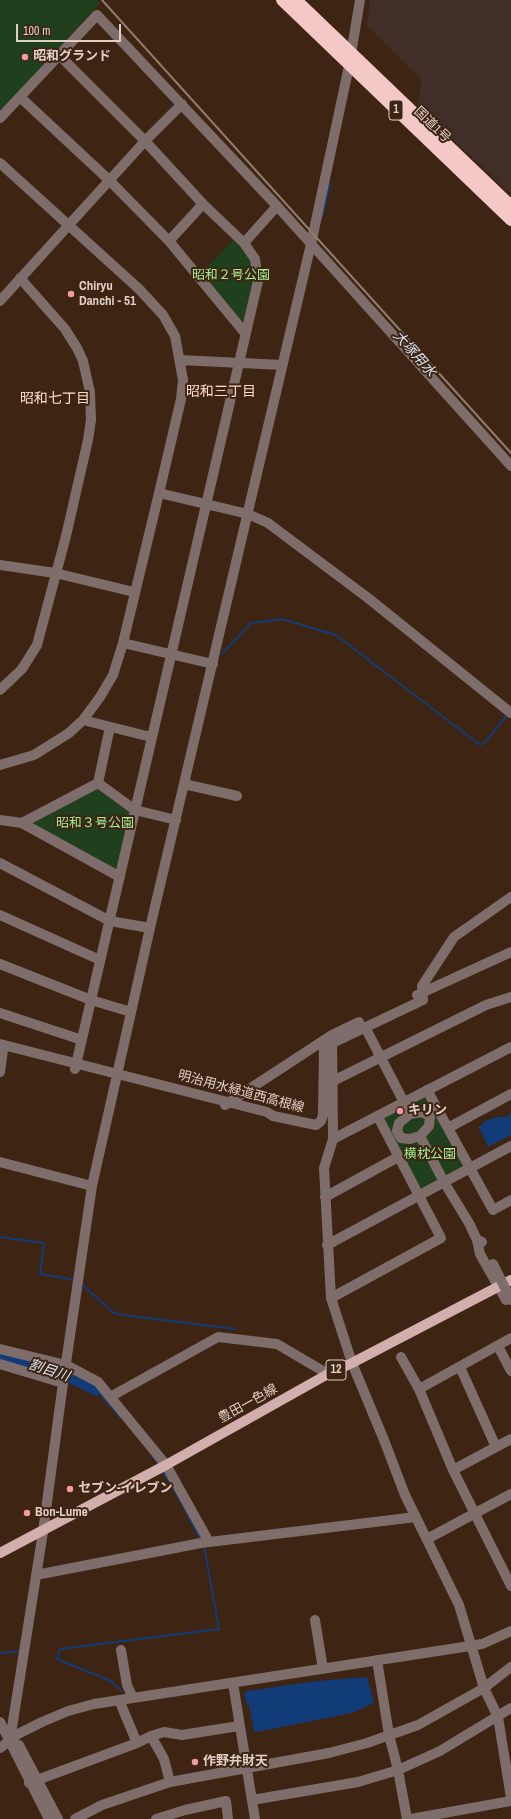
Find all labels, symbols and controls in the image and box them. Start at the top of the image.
scale bar [18,16,123,42]
text: 100 m [23,23,50,39]
place label: 昭和グランド [33,49,111,65]
marker: 昭和グランド [20,52,30,62]
road number: 1 [389,100,403,120]
street label: 国道1号 [410,104,454,146]
park label: 昭和２号公園 [192,268,270,284]
place label: Chiryu Danchi - 51 [79,279,136,310]
marker: Chiryu Danchi - 51 [66,289,76,299]
water label: 大塚用水 [389,328,439,380]
district label: 昭和三丁目 [186,384,256,400]
district label: 昭和七丁目 [20,391,90,407]
park label: 昭和３号公園 [56,816,134,832]
street label: 明治用水緑道西高根線 [176,1068,306,1116]
place label: キリン [408,1103,447,1119]
marker: キリン [395,1106,405,1116]
park label: 横枕公園 [404,1147,456,1163]
water label: 割目川 [26,1357,72,1385]
road number: 12 [326,1360,346,1380]
street label: 豊田一色線 [216,1381,280,1427]
place label: セブン-イレブン [78,1481,173,1497]
marker: セブン-イレブン [65,1484,75,1494]
place label: Bon-Lume [35,1505,88,1521]
marker: Bon-Lume [22,1508,32,1518]
place label: 作野弁財天 [203,1754,268,1770]
marker: 作野弁財天 [190,1757,200,1767]

